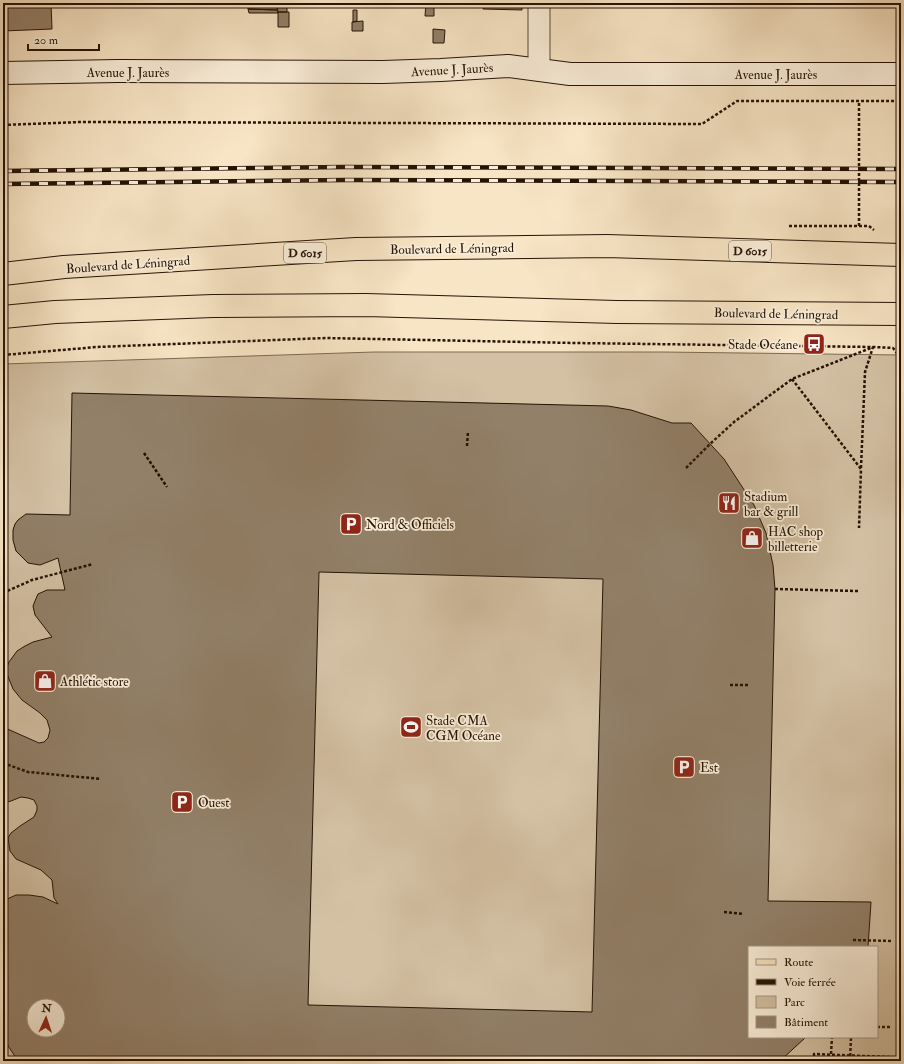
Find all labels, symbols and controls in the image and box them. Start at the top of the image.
scale bar [28,26,99,52]
text: 20 m [34,33,59,48]
street label: Avenue J. Jaurès [410,60,494,80]
street label: Avenue J. Jaurès [86,65,170,81]
street label: Avenue J. Jaurès [734,67,818,83]
street label: Boulevard de Léningrad [390,240,515,258]
road number: D 6015 [729,241,771,261]
road number: D 6015 [284,243,326,263]
street label: Boulevard de Léningrad [66,253,191,277]
street label: Boulevard de Léningrad [714,305,839,323]
bus stop icon: Stade Océane [801,331,827,357]
place label: Stade Océane [728,337,799,353]
place label: Stadium bar & grill [744,489,799,520]
restaurant icon: Stadium bar & grill [716,490,742,516]
parking icon: Nord & Officiels [338,511,364,537]
place label: Nord & Officiels [366,517,455,533]
place label: HAC shop billetterie [768,524,823,555]
shop icon: HAC shop billetterie [739,525,765,551]
shop icon: Athlétic store [32,668,58,694]
place label: Athlétic store [59,674,129,690]
place label: Stade CMA CGM Océane [426,713,501,744]
sports icon: Stade CMA CGM Océane [398,714,424,740]
parking icon: Est [671,754,697,780]
place label: Est [700,760,718,776]
parking icon: Ouest [169,789,195,815]
place label: Ouest [198,795,229,811]
legend [748,946,878,1038]
text: Route [784,955,813,970]
text: Voie ferrée [784,975,836,990]
text: Parc [784,995,805,1010]
north arrow [26,998,66,1038]
text: N [40,1002,53,1015]
text: Bâtiment [784,1015,828,1030]

